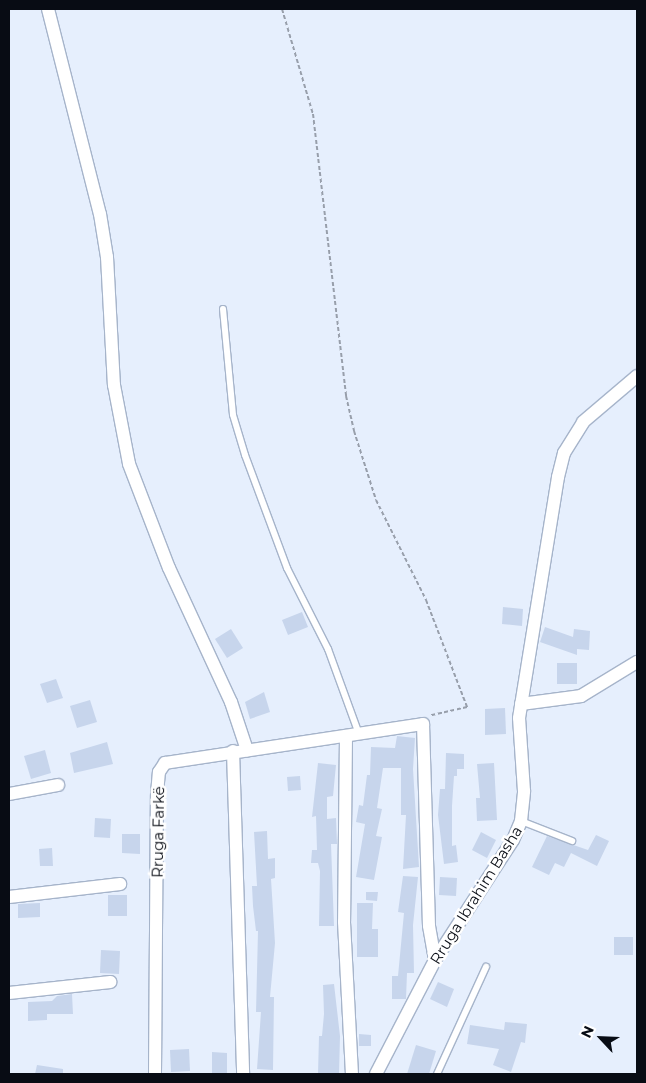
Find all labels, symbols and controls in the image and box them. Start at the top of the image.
street label: Rruga Farkë [148,786,168,878]
street label: Rruga Ibrahim Basha [426,823,526,967]
north arrow [576,1013,626,1063]
text: N [577,1023,598,1041]

